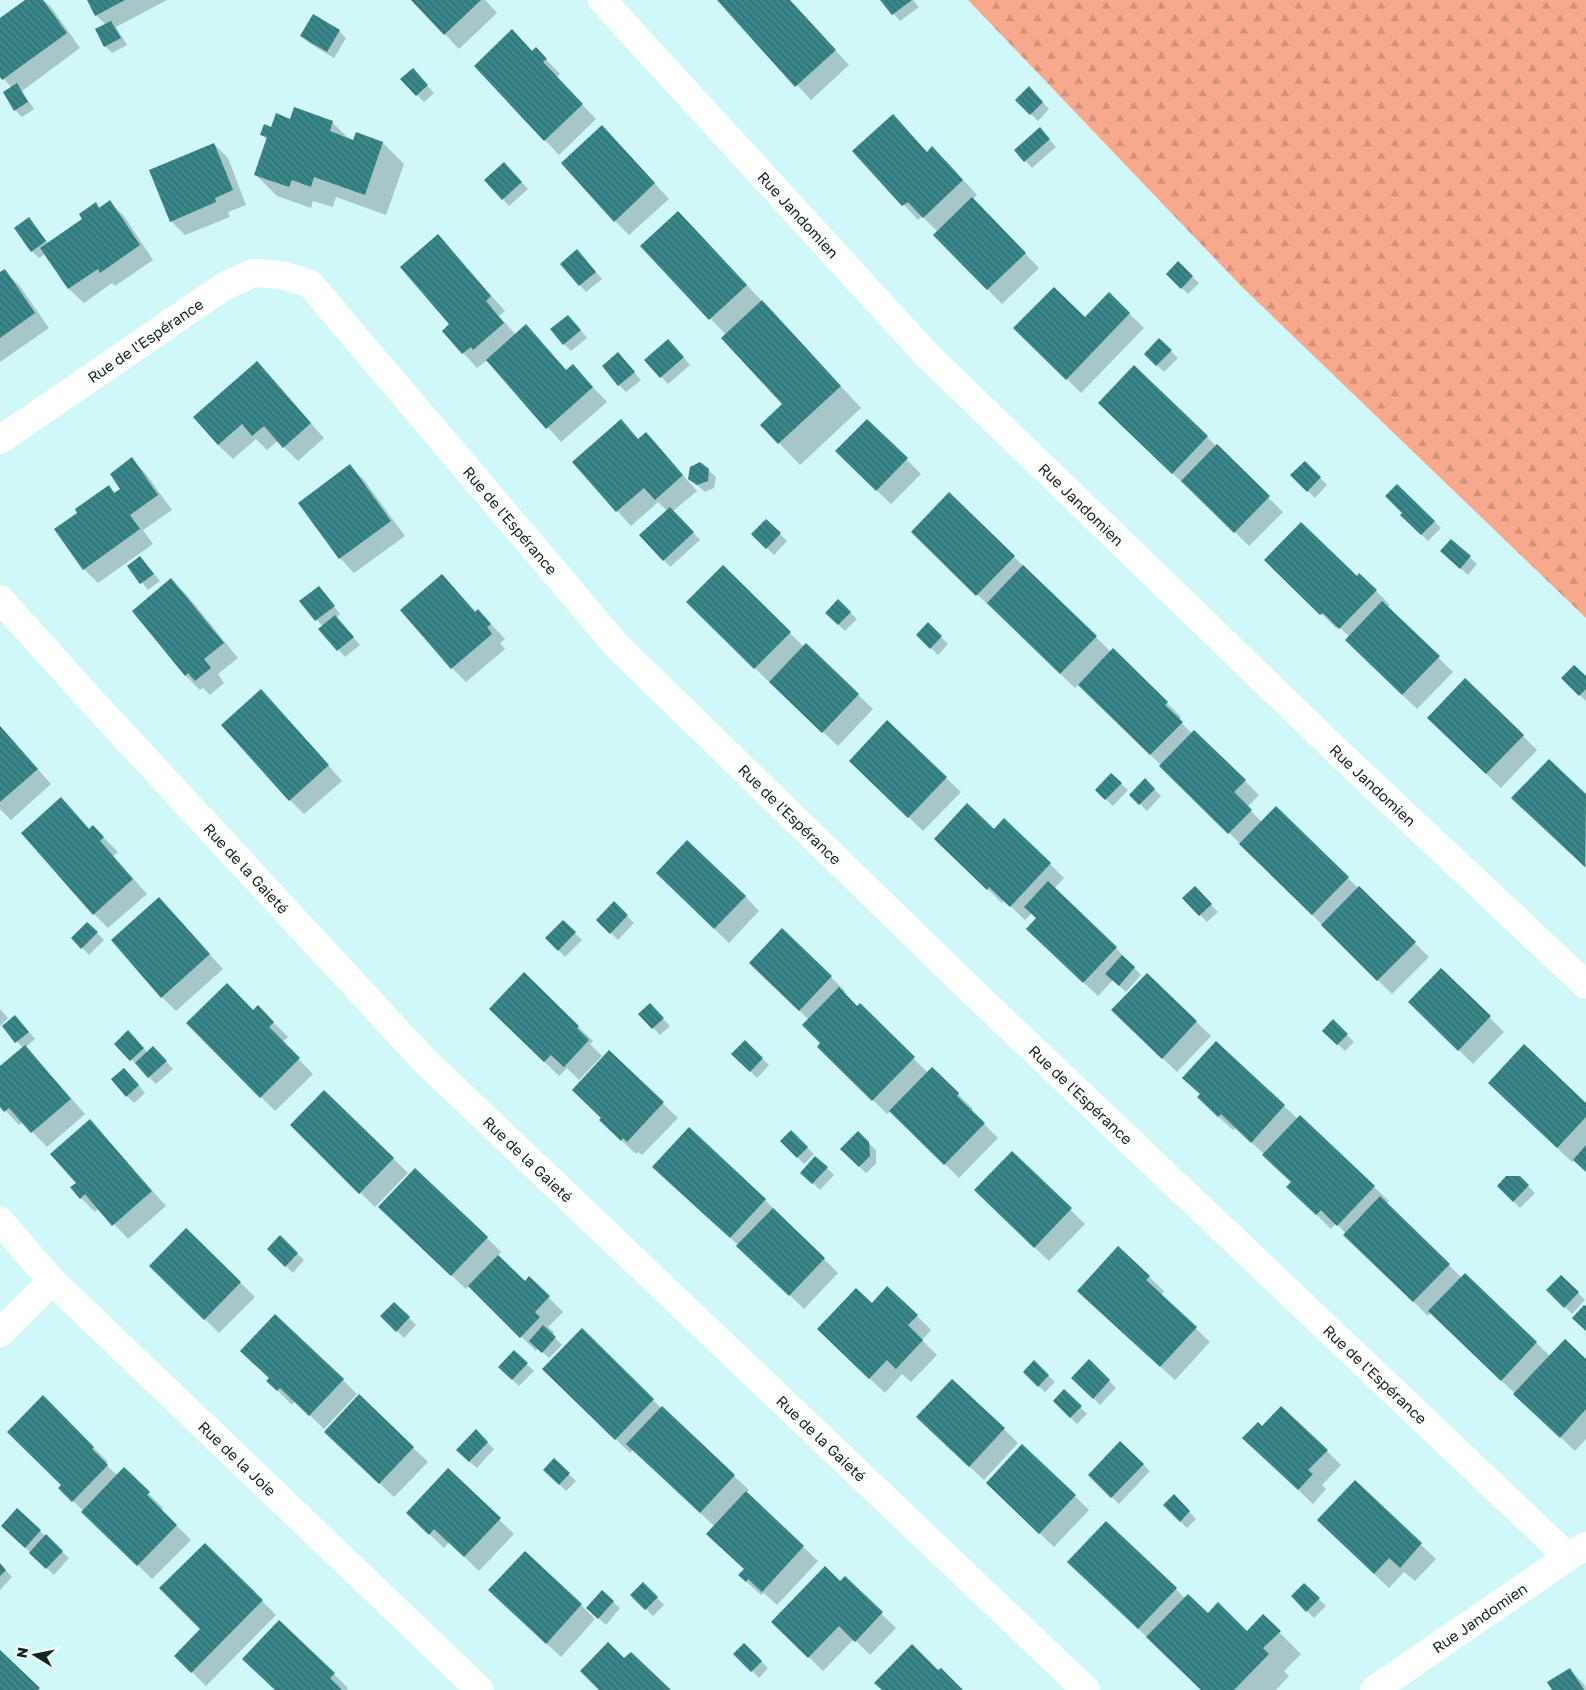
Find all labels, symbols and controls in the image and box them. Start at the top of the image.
street label: Rue Jandomien [754,168,843,262]
street label: Rue de l'Espérance [84,294,207,386]
street label: Rue Jandomien [1035,459,1128,549]
street label: Rue de l'Espérance [460,463,562,578]
street label: Rue Jandomien [1326,741,1420,830]
street label: Rue de l'Espérance [735,760,845,868]
street label: Rue de la Gaieté [200,819,293,917]
street label: Rue de l'Espérance [1025,1041,1137,1148]
street label: Rue de la Gaieté [480,1112,577,1206]
street label: Rue de l'Espérance [1320,1321,1431,1428]
street label: Rue de la Gaieté [773,1391,870,1485]
street label: Rue de la Joie [195,1417,280,1500]
street label: Rue Jandomien [1429,1579,1530,1656]
north arrow [10,1630,60,1680]
text: N [12,1646,31,1659]

